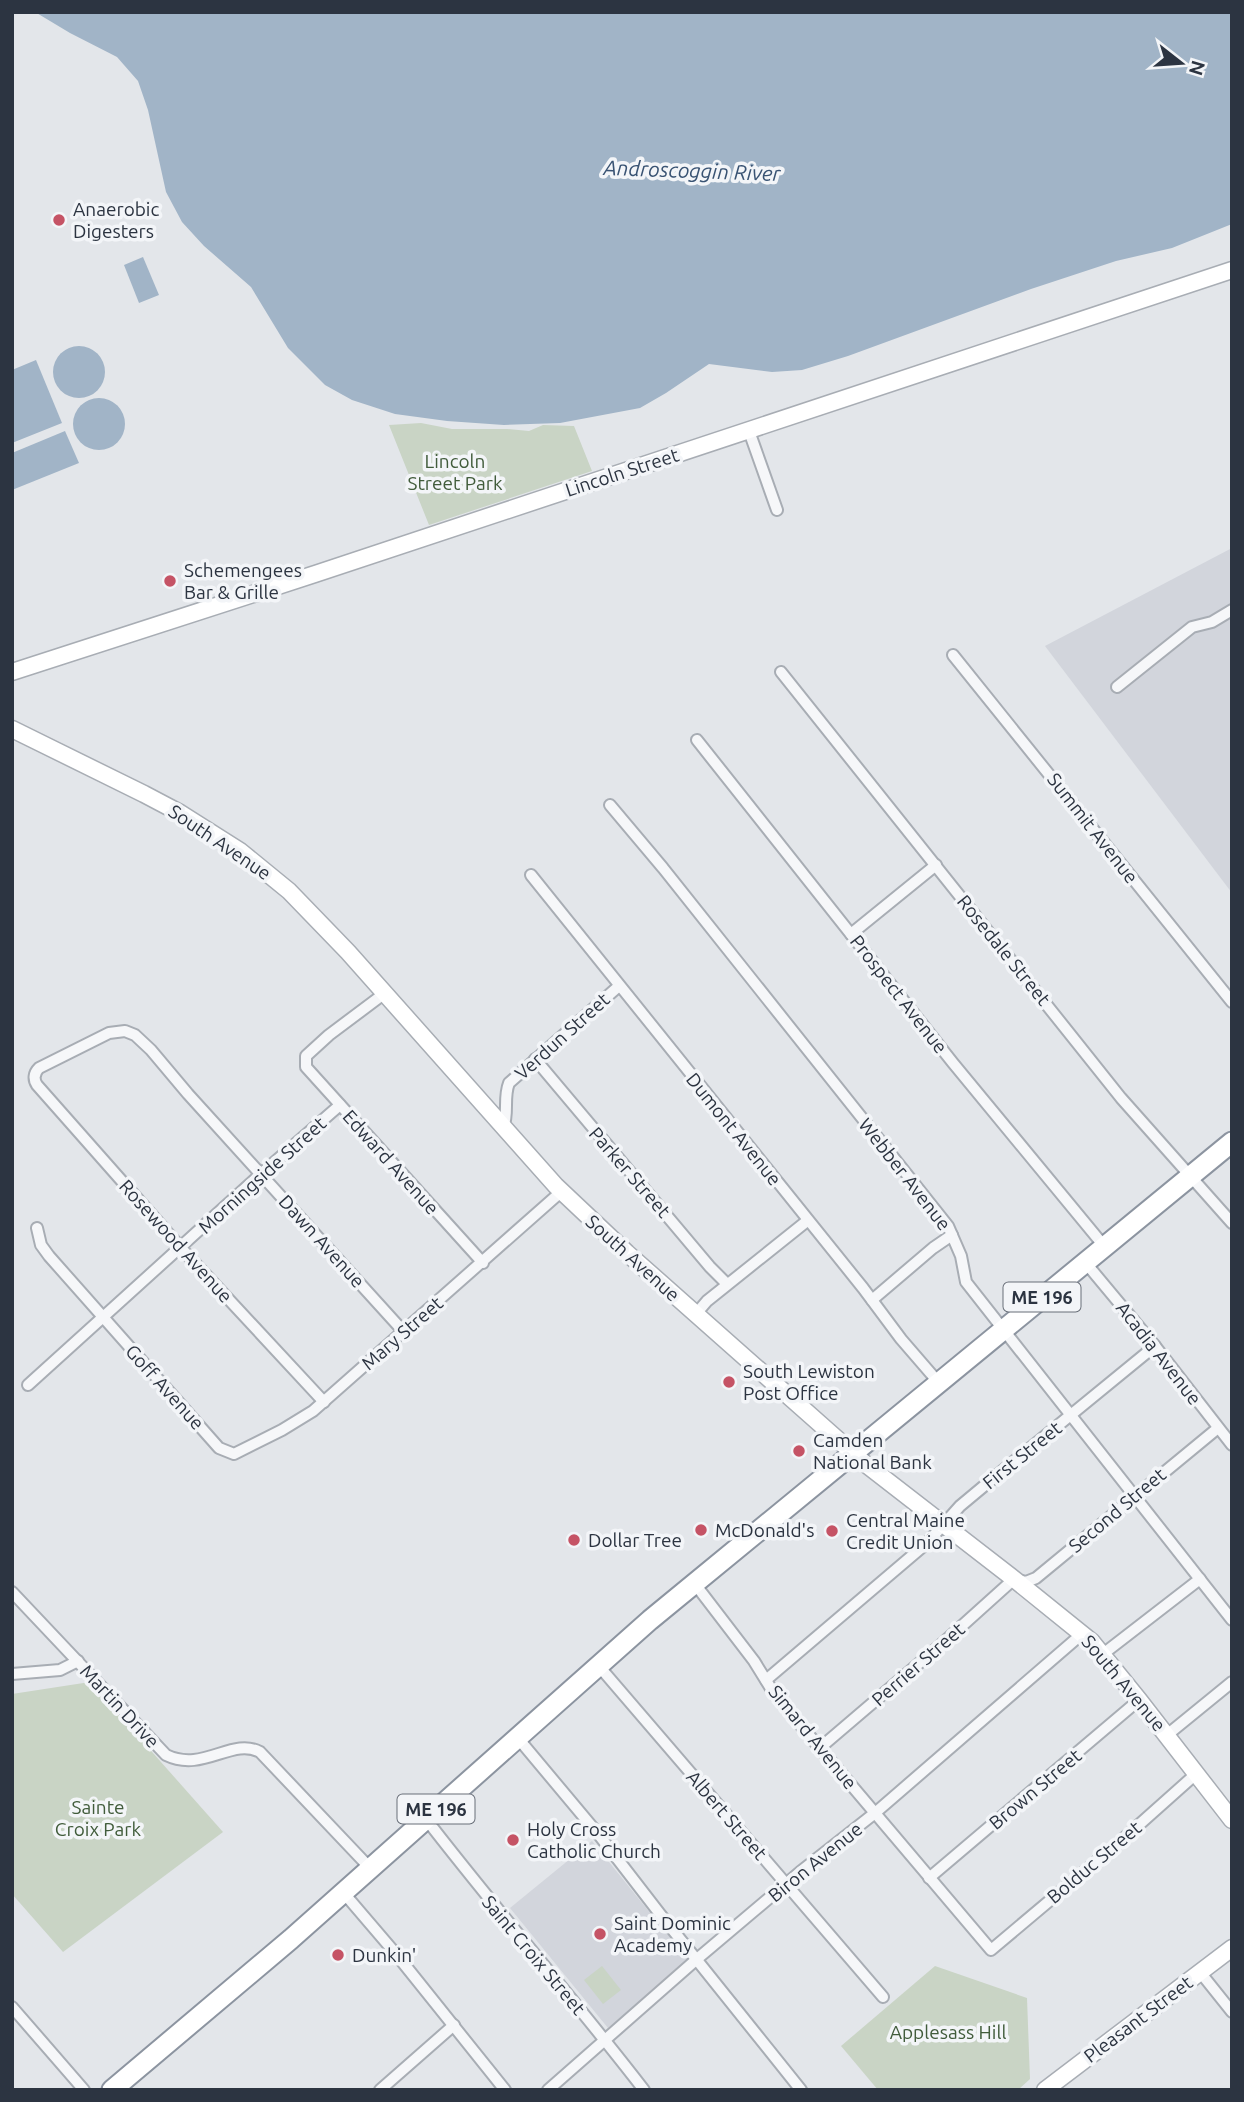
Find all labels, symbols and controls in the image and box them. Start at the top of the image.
north arrow [1146,28,1216,98]
text: N [1185,58,1210,78]
water label: Androscoggin River [602,155,782,185]
place label: Anaerobic Digesters [73,198,159,242]
marker: Anaerobic Digesters [51,212,67,228]
street label: Lincoln Street [562,443,682,501]
park label: Lincoln Street Park [407,450,503,494]
place label: Schemengees Bar & Grille [184,559,302,603]
marker: Schemengees Bar & Grille [162,573,178,589]
street label: Summit Avenue [1043,768,1143,888]
street label: South Avenue [165,800,275,884]
street label: Rosedale Street [953,890,1055,1010]
street label: Prospect Avenue [846,930,952,1058]
street label: Verdun Street [510,988,614,1084]
street label: Dumont Avenue [682,1068,786,1190]
street label: Edward Avenue [338,1105,444,1219]
street label: Morningside Street [194,1112,331,1238]
street label: Webber Avenue [854,1114,956,1234]
street label: Parker Street [585,1122,676,1222]
street label: Rosewood Avenue [115,1175,237,1307]
street label: Dawn Avenue [275,1190,369,1292]
street label: South Avenue [582,1210,684,1306]
road number: ME 196 [1004,1282,1080,1312]
street label: Mary Street [357,1291,448,1374]
street label: Acadia Avenue [1112,1297,1206,1409]
street label: Goff Avenue [121,1340,209,1434]
place label: South Lewiston Post Office [743,1360,875,1404]
marker: South Lewiston Post Office [721,1374,737,1390]
street label: First Street [978,1416,1066,1493]
place label: Camden National Bank [813,1429,932,1473]
marker: Camden National Bank [791,1443,807,1459]
street label: Second Street [1064,1463,1170,1557]
place label: Central Maine Credit Union [846,1509,965,1553]
place label: McDonald's [715,1519,814,1541]
marker: McDonald's [693,1522,709,1538]
marker: Central Maine Credit Union [824,1523,840,1539]
place label: Dollar Tree [588,1529,682,1551]
marker: Dollar Tree [566,1532,582,1548]
street label: Perrier Street [867,1617,969,1710]
street label: South Avenue [1077,1630,1171,1736]
street label: Martin Drive [76,1660,164,1752]
street label: Simard Avenue [764,1681,862,1793]
street label: Brown Street [985,1744,1086,1834]
street label: Albert Street [682,1766,772,1865]
road number: ME 196 [398,1795,474,1824]
park label: Sainte Croix Park [55,1796,142,1840]
street label: Bolduc Street [1042,1816,1146,1908]
place label: Holy Cross Catholic Church [527,1818,661,1862]
street label: Biron Avenue [764,1818,866,1906]
marker: Holy Cross Catholic Church [505,1832,521,1848]
street label: Saint Croix Street [478,1891,591,2019]
place label: Saint Dominic Academy [614,1912,731,1956]
marker: Saint Dominic Academy [592,1926,608,1942]
place label: Dunkin' [352,1944,416,1966]
marker: Dunkin' [330,1947,346,1963]
street label: Pleasant Street [1079,1971,1197,2067]
park label: Applesass Hill [890,2021,1006,2043]

